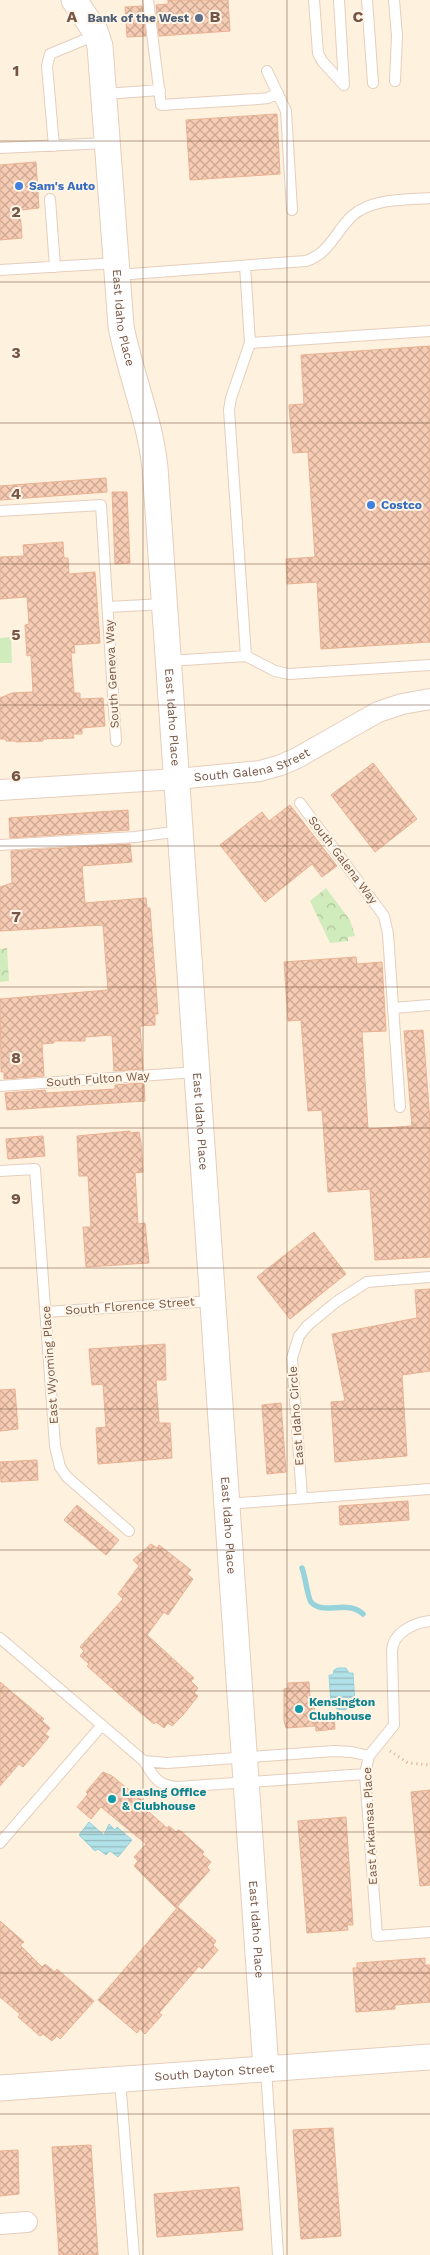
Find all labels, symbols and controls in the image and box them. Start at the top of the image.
text: A [67,7,78,26]
text: B [210,7,221,26]
text: C [353,7,364,26]
place label: Bank of the West [88,11,190,25]
marker: Bank of the West [193,12,205,24]
text: 1 [13,61,19,80]
place label: Sam's Auto [29,179,95,193]
marker: Sam's Auto [13,180,25,192]
text: 2 [11,202,21,221]
street label: East Idaho Place [110,269,137,368]
text: 3 [11,343,21,362]
text: 4 [11,484,21,503]
place label: Costco [381,498,422,512]
marker: Costco [365,499,377,511]
street label: South Geneva Way [102,619,122,729]
text: 5 [11,625,21,644]
street label: East Idaho Place [162,668,183,767]
street label: South Galena Street [193,745,312,784]
text: 6 [11,766,21,785]
street label: South Galena Way [305,813,381,907]
text: 7 [11,907,21,926]
text: 8 [11,1048,21,1067]
street label: South Fulton Way [46,1068,151,1090]
street label: East Idaho Place [190,1072,211,1171]
text: 9 [11,1189,21,1208]
street label: South Florence Street [65,1294,195,1318]
street label: East Wyoming Place [39,1305,61,1425]
street label: East Idaho Circle [286,1366,306,1466]
street label: East Idaho Place [218,1476,239,1575]
place label: Kensington Clubhouse [309,1695,375,1723]
marker: Kensington Clubhouse [293,1703,305,1715]
street label: East Arkansas Place [360,1767,380,1885]
place label: Leasing Office & Clubhouse [122,1785,206,1813]
marker: Leasing Office & Clubhouse [106,1793,118,1805]
street label: East Idaho Place [246,1880,267,1979]
street label: South Dayton Street [154,2061,275,2084]

